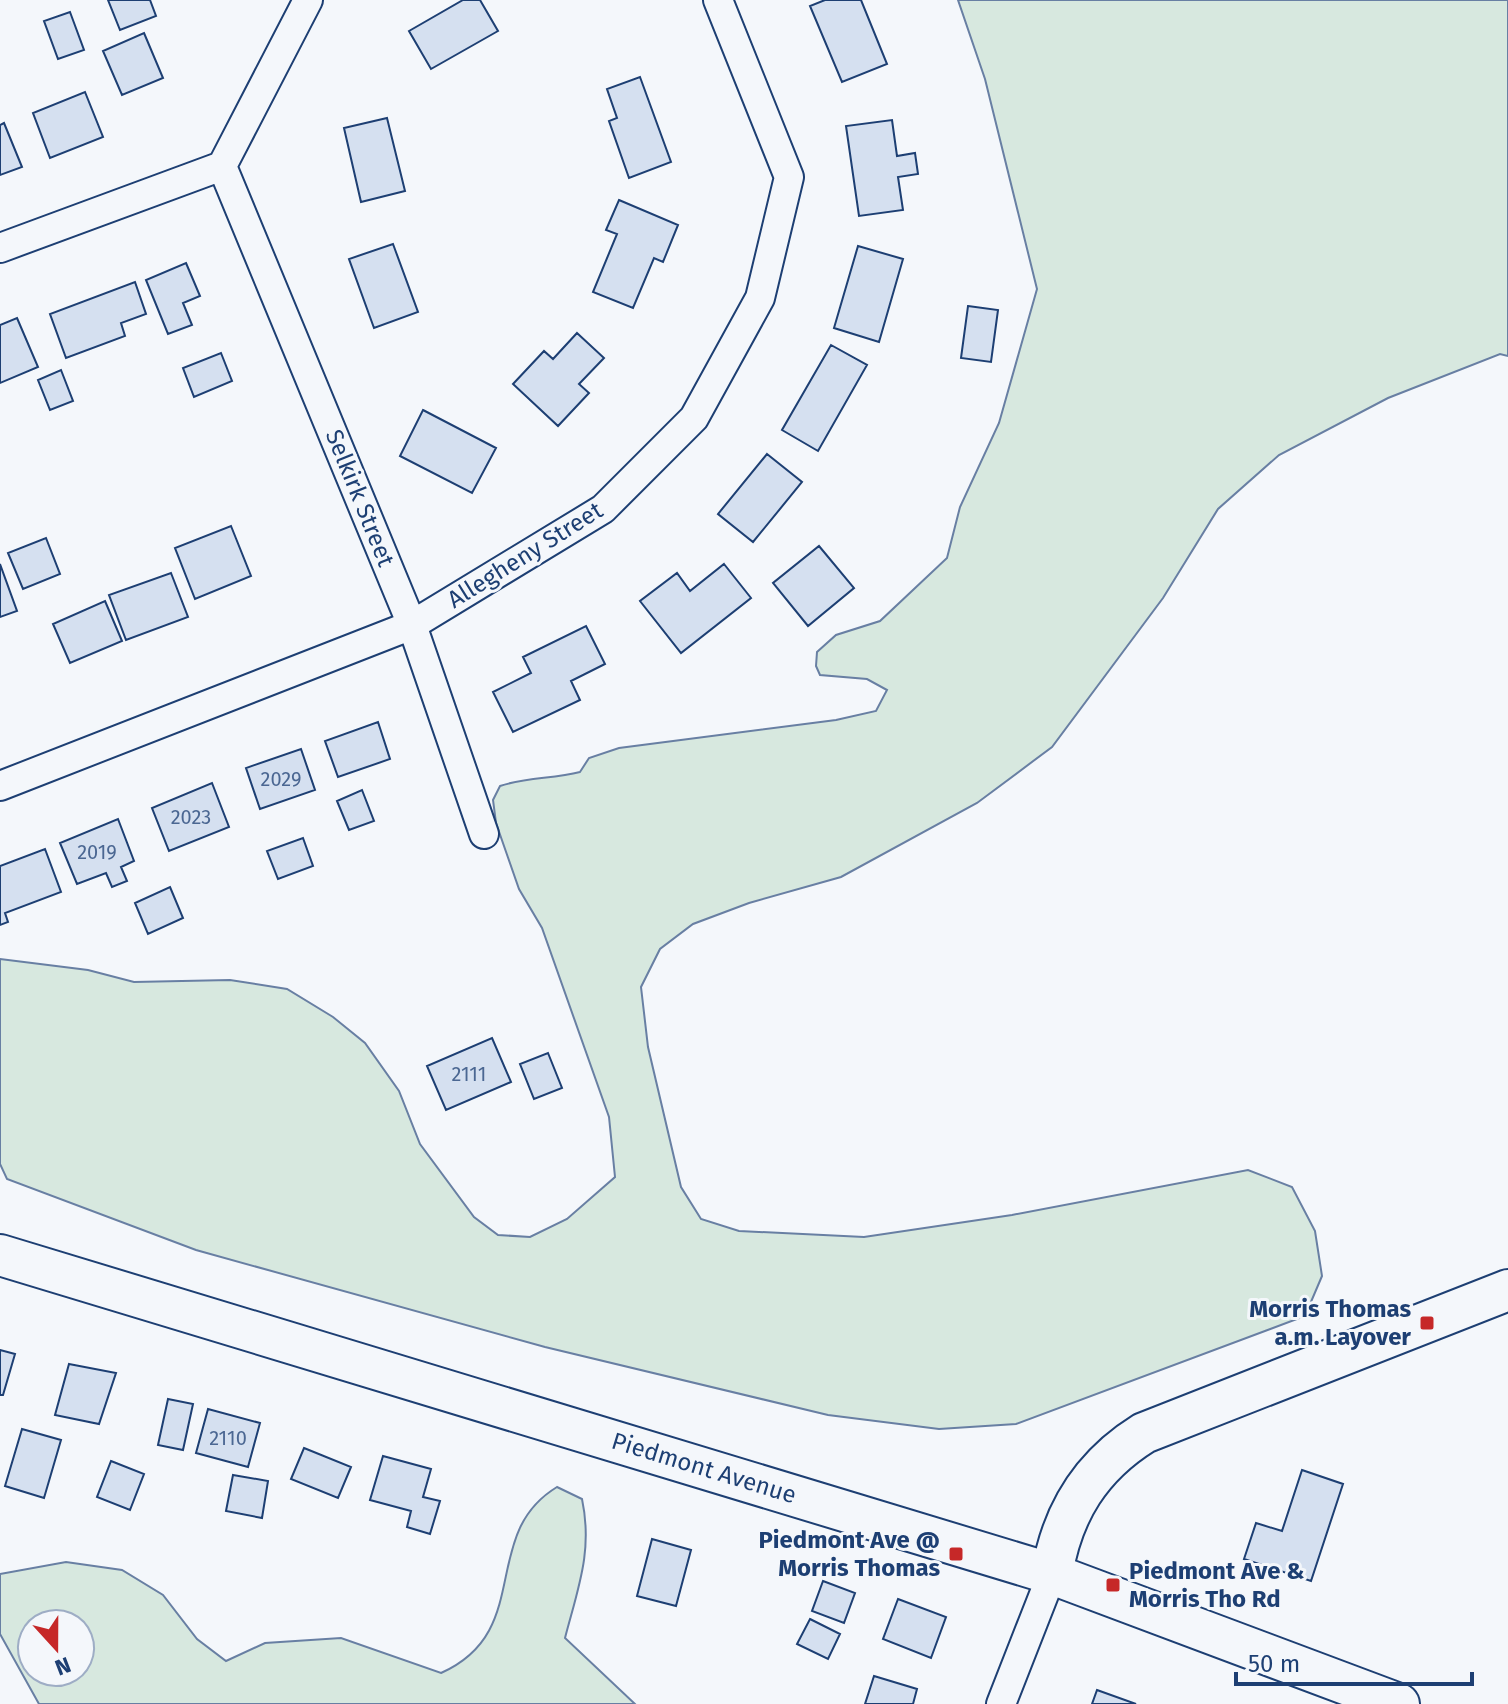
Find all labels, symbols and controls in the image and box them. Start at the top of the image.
street label: Selkirk Street [320,425,400,571]
street label: Allegheny Street [442,496,608,614]
house number: 2029 [260,767,302,791]
house number: 2023 [171,805,211,829]
house number: 2019 [77,840,117,864]
house number: 2111 [452,1062,486,1086]
place label: Morris Thomas a.m. Layover [1249,1295,1411,1351]
marker: Morris Thomas a.m. Layover [1418,1314,1436,1332]
house number: 2110 [209,1426,247,1450]
street label: Piedmont Avenue [608,1427,800,1509]
place label: Piedmont Ave @ Morris Thomas [758,1526,940,1582]
marker: Piedmont Ave @ Morris Thomas [947,1545,965,1563]
place label: Piedmont Ave & Morris Tho Rd [1129,1557,1304,1613]
marker: Piedmont Ave & Morris Tho Rd [1104,1576,1122,1594]
north arrow [16,1608,96,1688]
scale bar [1236,1636,1472,1686]
text: 50 m [1248,1650,1300,1678]
text: N [51,1651,75,1681]

